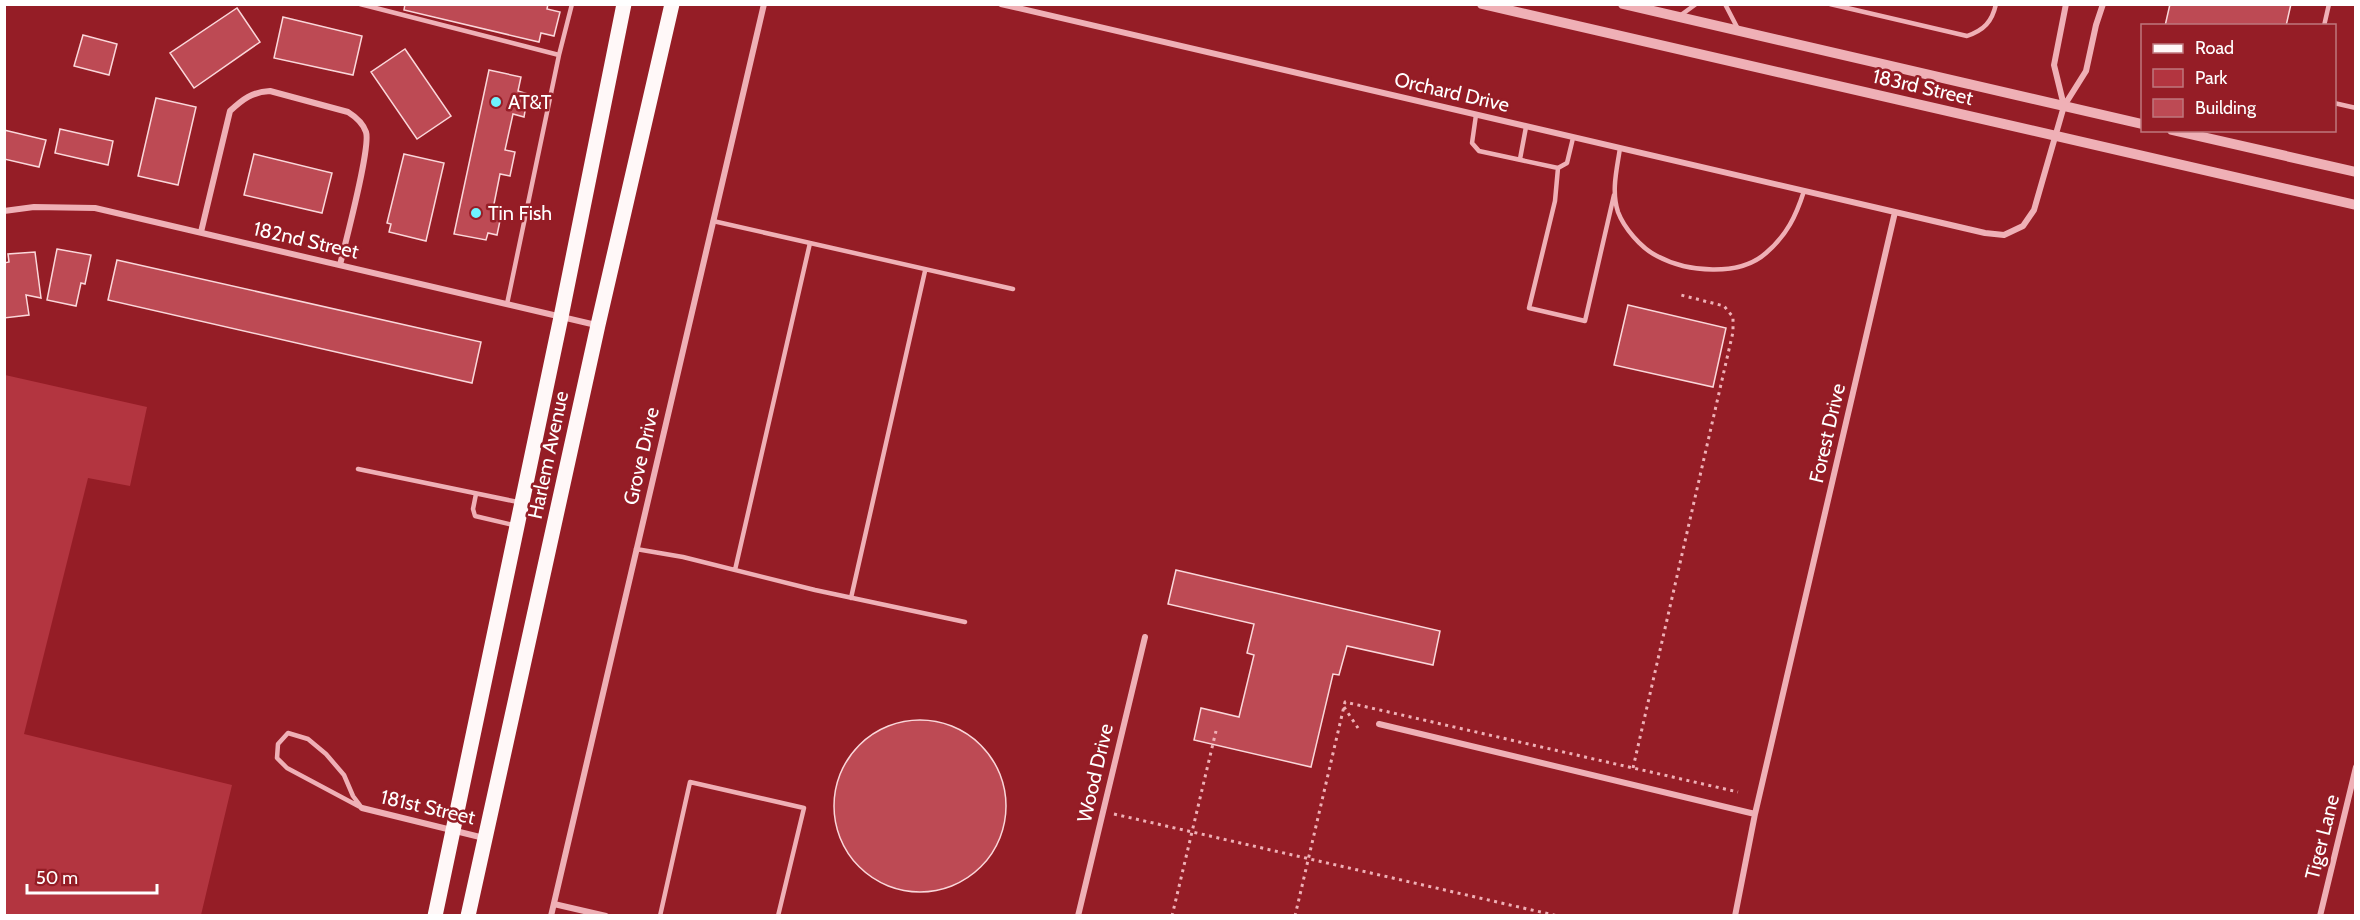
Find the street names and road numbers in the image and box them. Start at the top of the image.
street label: 183rd Street [1870,64,1976,110]
street label: Orchard Drive [1392,67,1512,117]
street label: 182nd Street [251,216,361,264]
street label: Forest Drive [1804,381,1850,485]
street label: Harlem Avenue [523,389,573,521]
street label: Grove Drive [618,405,664,507]
street label: Wood Drive [1072,721,1118,825]
street label: 181st Street [378,784,478,830]
street label: Tiger Lane [2300,792,2344,882]

